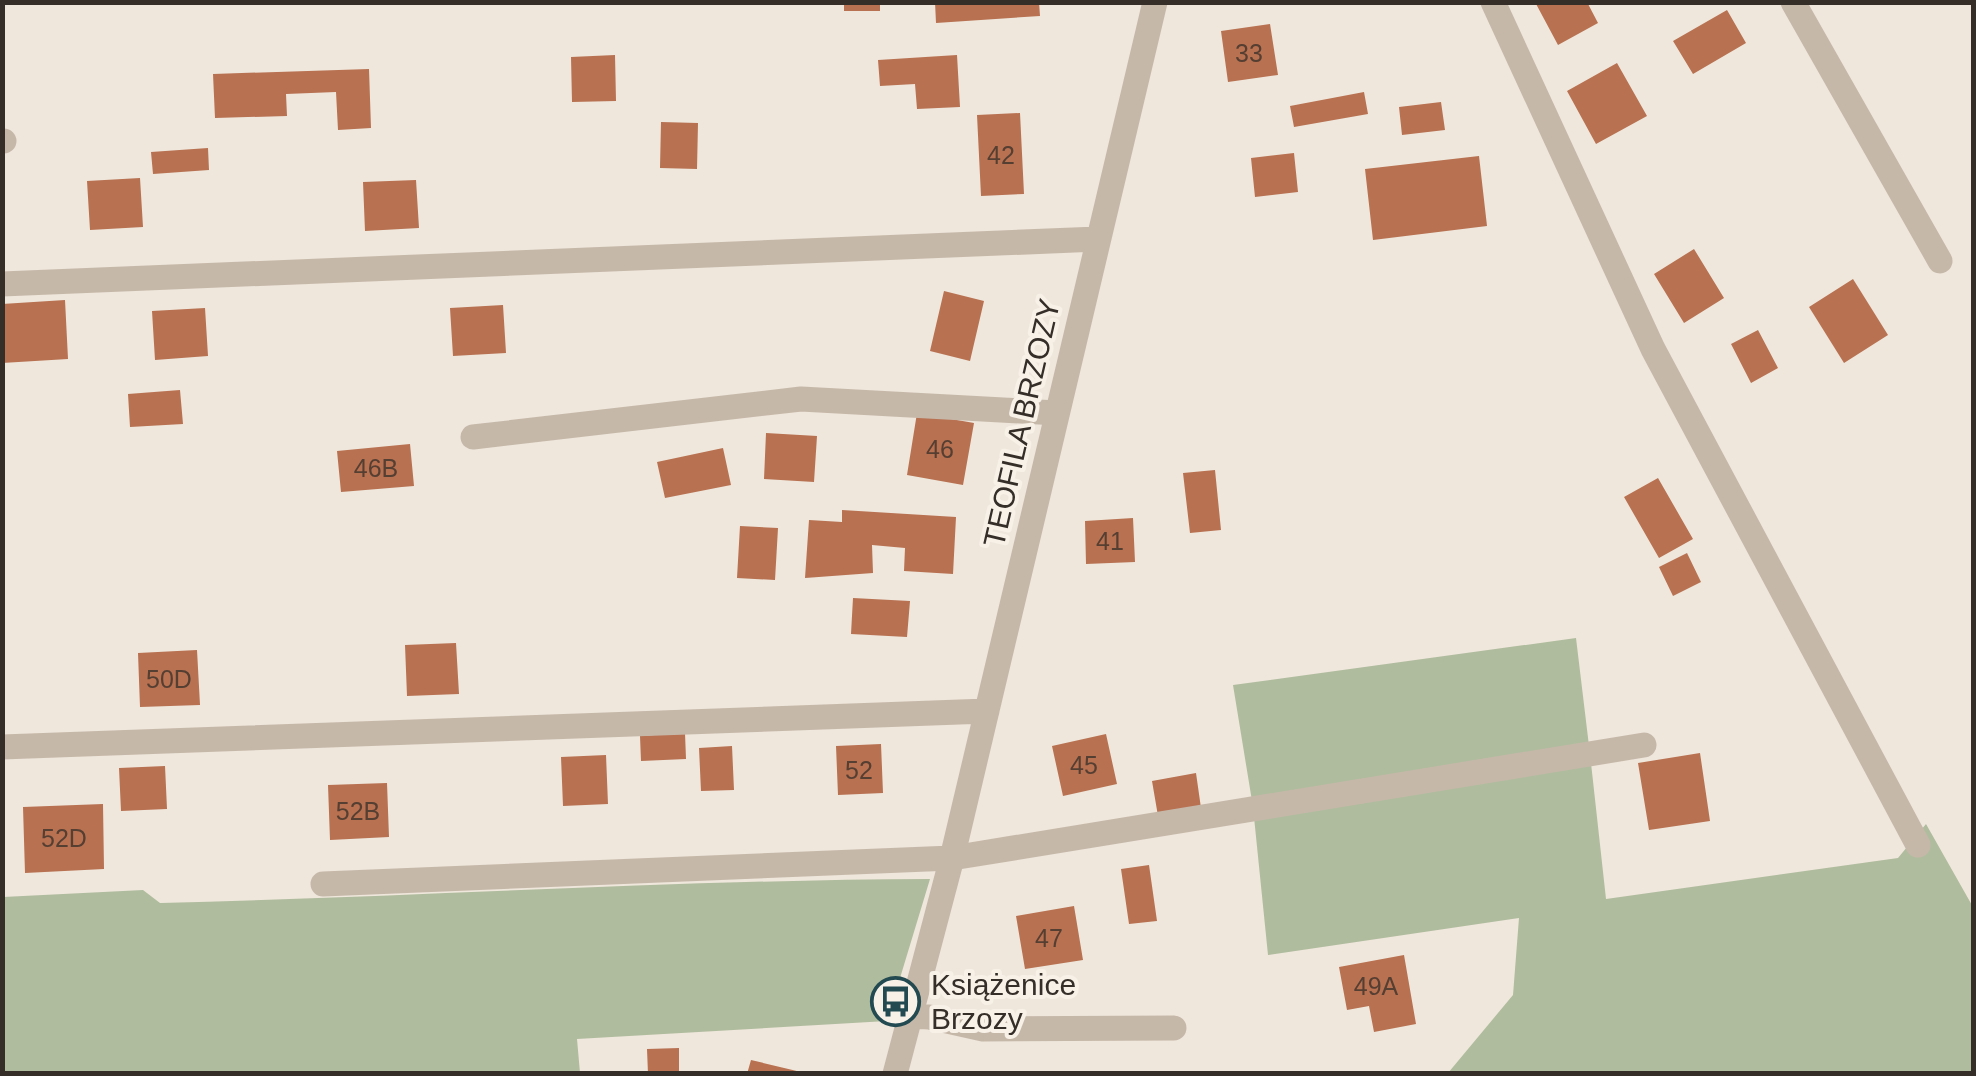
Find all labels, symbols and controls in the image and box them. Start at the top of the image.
house number: 33 [1235,39,1263,67]
house number: 42 [987,141,1015,169]
street label: TEOFILA BRZOZY [977,296,1066,550]
house number: 46 [926,435,954,463]
house number: 46B [354,454,398,482]
house number: 41 [1096,527,1124,555]
house number: 50D [146,665,192,693]
house number: 45 [1070,751,1098,779]
house number: 52 [845,756,873,784]
house number: 52B [336,797,380,825]
house number: 52D [41,824,87,852]
house number: 47 [1035,924,1063,952]
place label: Książenice Brzozy [931,968,1076,1035]
house number: 49A [1354,972,1399,1000]
bus stop icon: Książenice Brzozy [870,976,922,1028]

